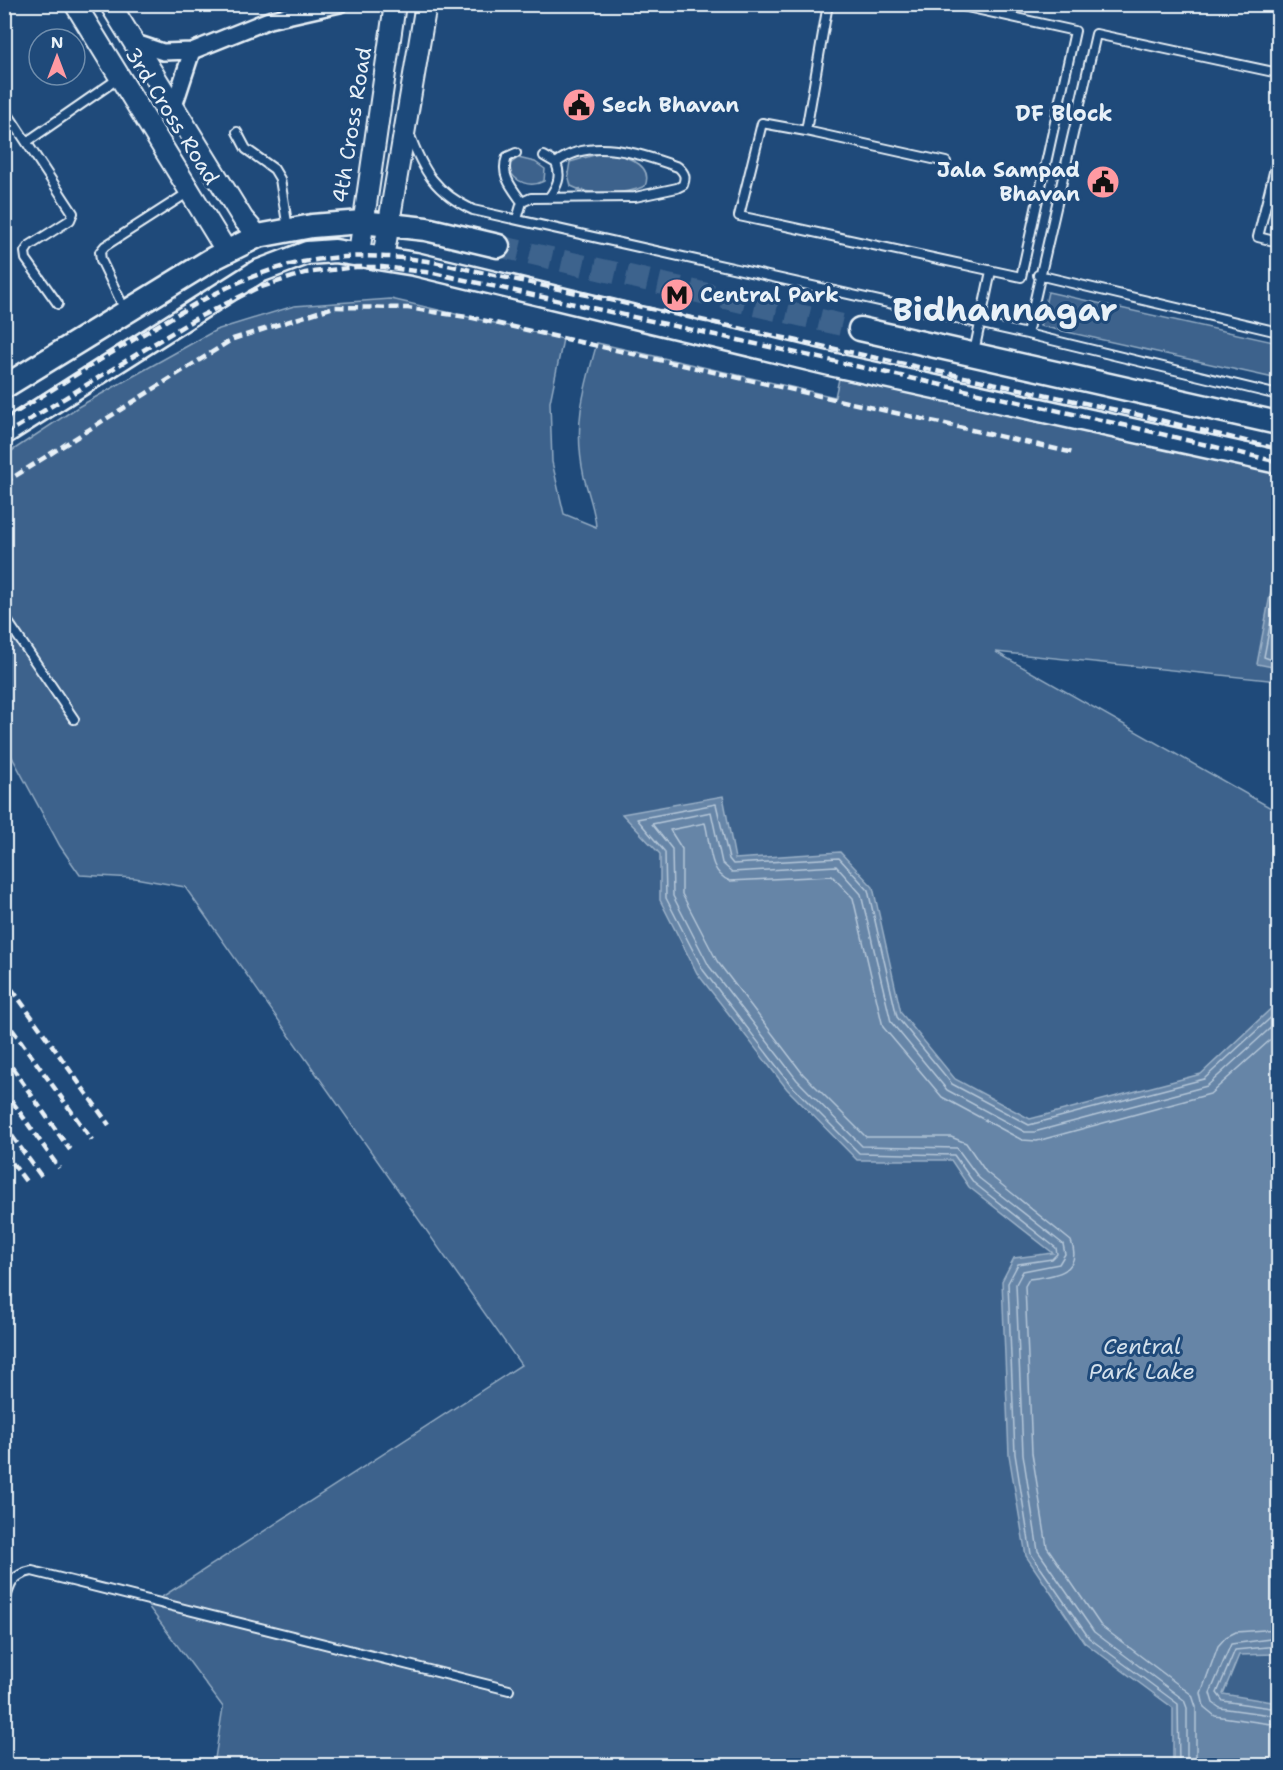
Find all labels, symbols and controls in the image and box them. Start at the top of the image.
north arrow [27,27,87,87]
text: N [51,32,63,53]
street label: 3rd Cross Road [118,42,226,190]
street label: 4th Cross Road [326,45,378,205]
public building icon: Sech Bhavan [561,87,597,123]
place label: Sech Bhavan [602,91,739,119]
district label: DF Block [1015,99,1113,128]
place label: Jala Sampad Bhavan [937,156,1080,208]
public building icon: Jala Sampad Bhavan [1085,164,1121,200]
metro station icon: Central Park [659,277,695,313]
place label: Central Park [700,281,839,309]
district label: Bidhannagar [892,287,1118,332]
water label: Central Park Lake [1089,1332,1195,1386]

